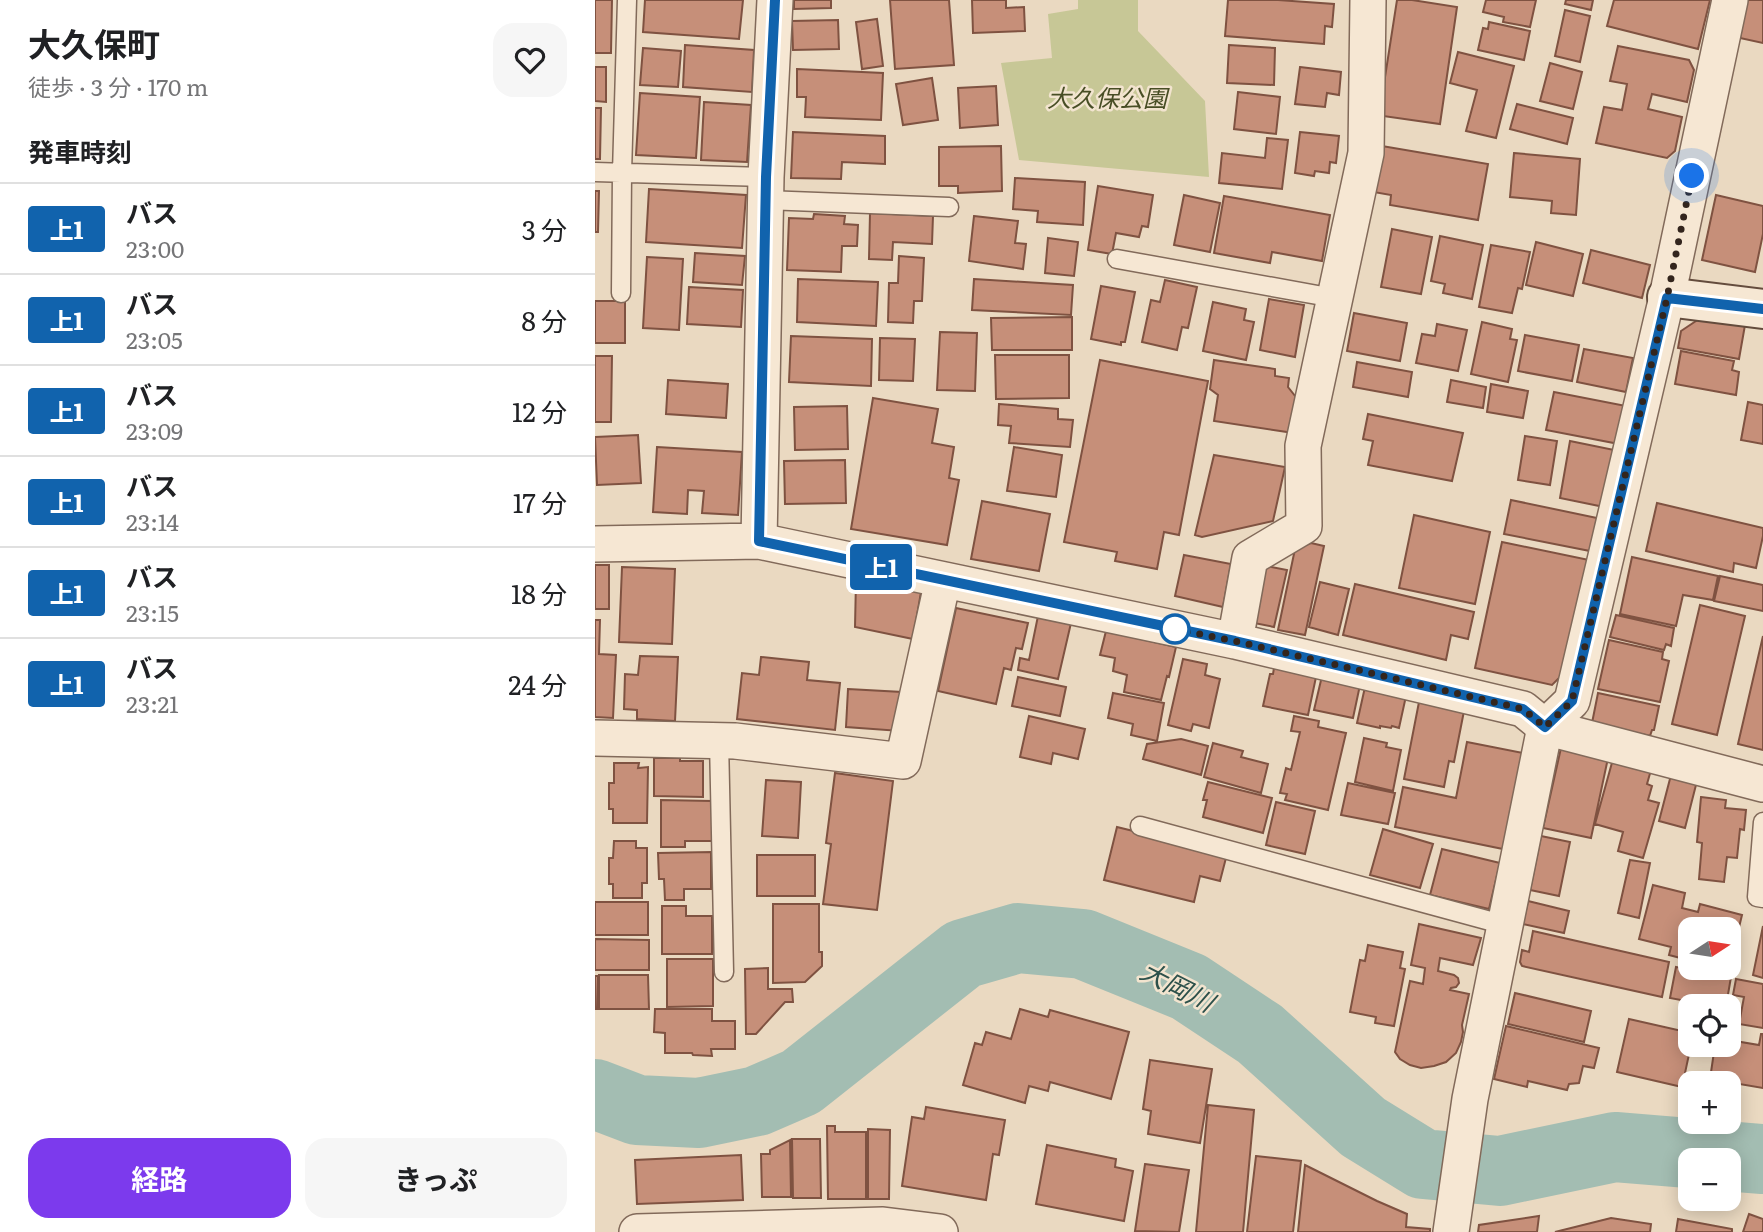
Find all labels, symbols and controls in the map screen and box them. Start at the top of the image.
text: 大久保町 [28,18,160,67]
button: heart [493,23,567,97]
text: 徒歩 · 3 分 · 170 m [28,69,208,103]
park label: 大久保公園 [1047,79,1170,114]
text: 発車時刻 [28,131,132,170]
your location [1674,158,1709,193]
text: バス [126,192,178,231]
text: 3 分 [522,209,567,248]
text: 上1 [50,211,83,246]
text: 23:00 [126,231,184,265]
text: バス [126,283,178,322]
text: 8 分 [521,300,567,339]
text: 上1 [50,302,83,337]
text: 23:05 [126,322,183,356]
text: バス [126,374,178,413]
text: 12 分 [512,391,567,430]
text: 上1 [50,393,83,428]
text: 23:09 [126,413,183,447]
text: バス [126,465,178,504]
text: 17 分 [513,482,567,521]
text: 上1 [50,484,83,519]
text: 23:14 [126,504,179,538]
line badge: 上1 [849,544,913,590]
text: 上1 [864,549,898,584]
text: バス [126,556,178,595]
text: 18 分 [511,573,567,612]
text: 上1 [50,575,83,610]
text: 23:15 [126,595,179,629]
unlabelled marker [1160,614,1190,644]
text: バス [126,647,178,686]
text: 24 分 [508,664,567,703]
text: 上1 [50,666,83,701]
text: 23:21 [126,686,179,720]
north arrow [1678,917,1741,980]
map controls [1678,917,1741,1211]
water label: 大岡川 [1135,950,1224,1021]
button: locate [1678,994,1741,1057]
button: + [1678,1071,1741,1134]
button: 経路 [28,1138,291,1218]
button: きっぷ [305,1138,567,1218]
button: − [1678,1148,1741,1211]

